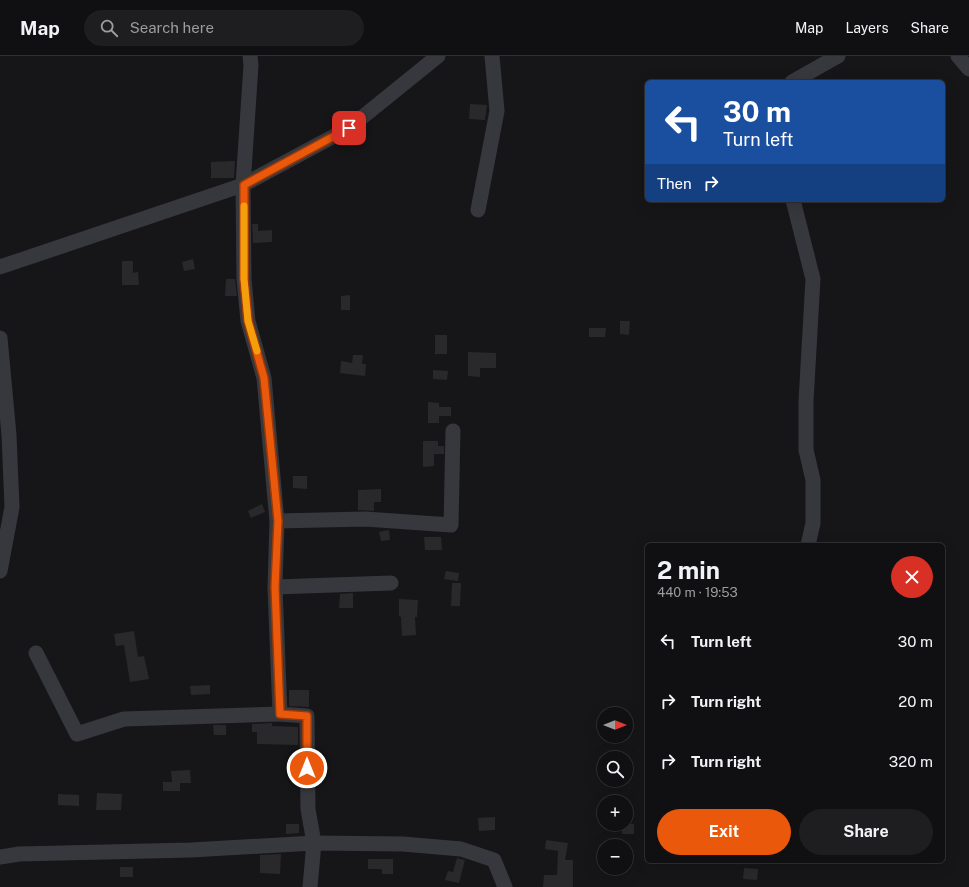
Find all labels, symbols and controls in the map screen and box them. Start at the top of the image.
search box [84,10,364,46]
text: Map [20,17,60,39]
icon: search [98,17,120,39]
text: Search here [130,19,214,36]
text: Map [795,20,823,36]
text: Layers [845,20,889,36]
text: Share [911,20,949,36]
text: 30 m [723,95,791,128]
icon: left [657,96,709,148]
pin [332,111,366,145]
icon: arrive [338,117,360,139]
text: Turn left [723,129,793,150]
icon: right [700,172,722,194]
text: Then [657,175,692,192]
text: 2 min [657,556,720,584]
button: close [891,556,933,598]
text: 440 m · 19:53 [657,585,738,600]
icon: left [657,630,679,652]
text: Turn left [691,633,752,650]
text: 30 m [898,633,933,650]
icon: right [657,690,679,712]
text: Turn right [691,693,761,710]
text: 20 m [898,693,933,710]
north arrow [597,707,633,743]
map controls [597,707,633,875]
position arrow [286,747,328,789]
icon: right [657,750,679,772]
button: search [597,751,633,787]
text: Turn right [691,753,761,770]
text: 320 m [889,753,933,770]
button: + [597,795,633,831]
button: Exit [657,809,791,855]
button: Share [799,809,933,855]
button: − [597,839,633,875]

